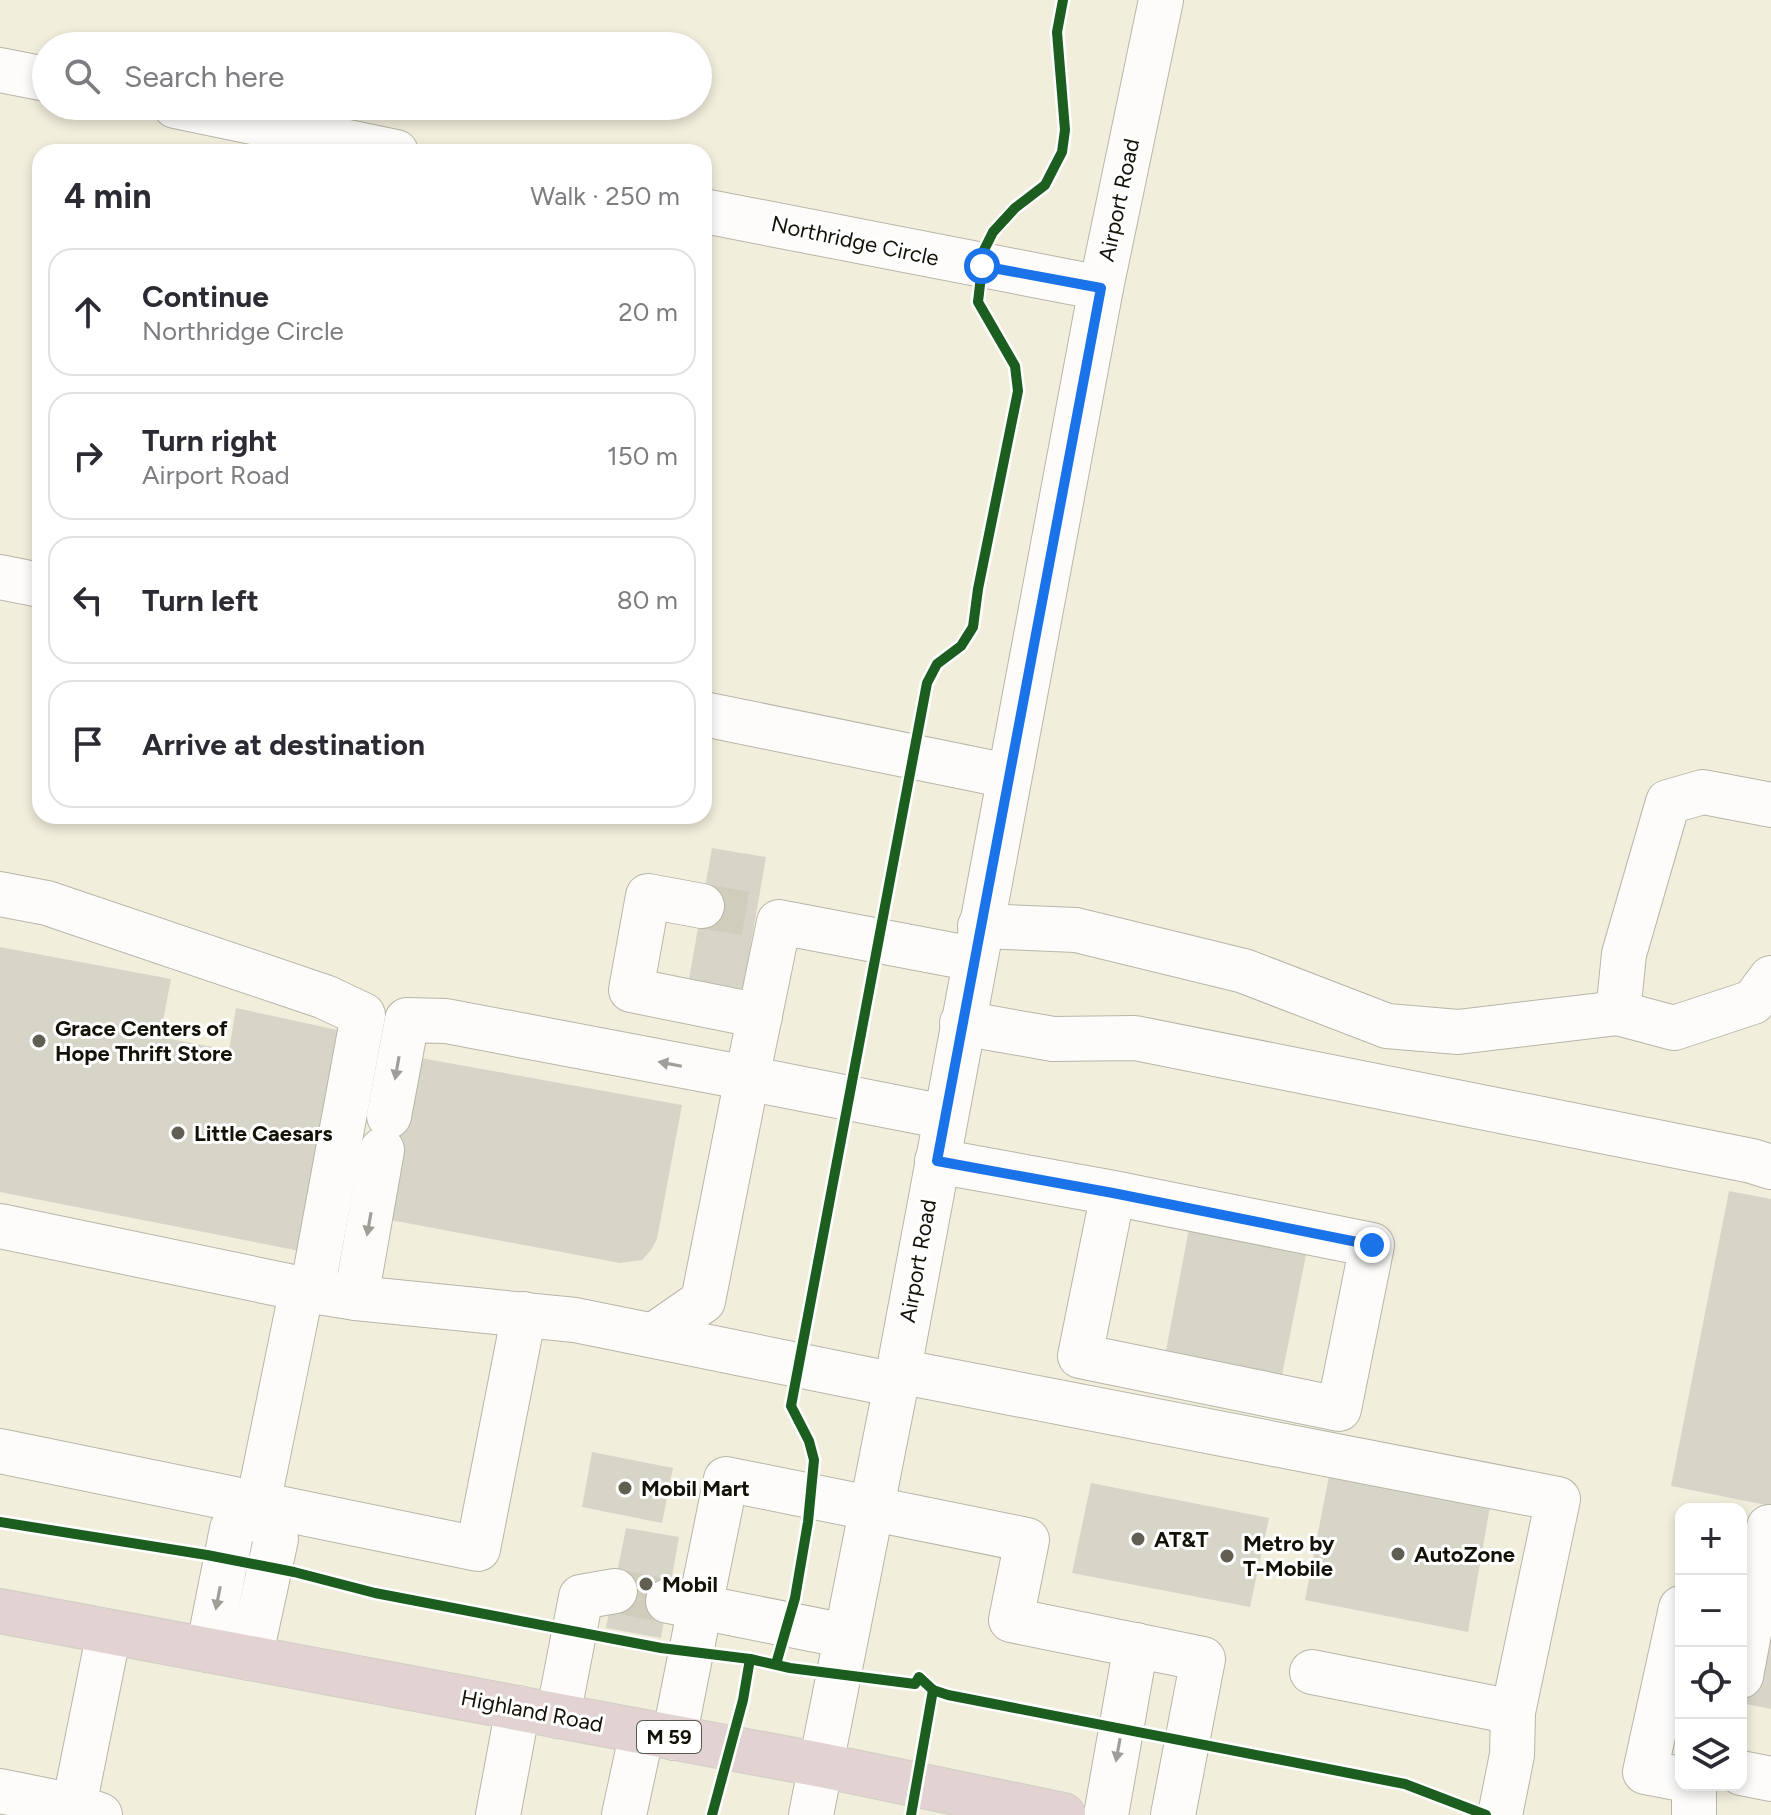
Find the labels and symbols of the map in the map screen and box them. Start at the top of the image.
street label: Airport Road [1093,136,1145,264]
street label: Northridge Circle [769,210,941,272]
route start [964,248,1000,284]
place label: Grace Centers of Hope Thrift Store [55,1015,232,1067]
marker: Grace Centers of Hope Thrift Store [30,1032,48,1050]
one-way arrow [390,1056,403,1081]
one-way arrow [657,1057,682,1069]
place label: Little Caesars [194,1120,333,1147]
marker: Little Caesars [169,1124,187,1142]
street label: Airport Road [894,1197,942,1325]
one-way arrow [363,1212,375,1237]
route end [1354,1227,1390,1263]
place label: Mobil Mart [641,1475,750,1502]
marker: Mobil Mart [616,1479,634,1497]
place label: AT&T [1154,1526,1209,1553]
marker: AT&T [1129,1530,1147,1548]
place label: Metro by T-Mobile [1243,1530,1335,1582]
place label: AutoZone [1414,1541,1515,1568]
marker: AutoZone [1389,1545,1407,1563]
marker: Metro by T-Mobile [1218,1547,1236,1565]
place label: Mobil [662,1571,718,1598]
marker: Mobil [637,1575,655,1593]
one-way arrow [212,1585,224,1610]
street label: Highland Road [459,1684,605,1738]
road number: M 59 [637,1721,701,1753]
one-way arrow [1111,1738,1123,1763]

